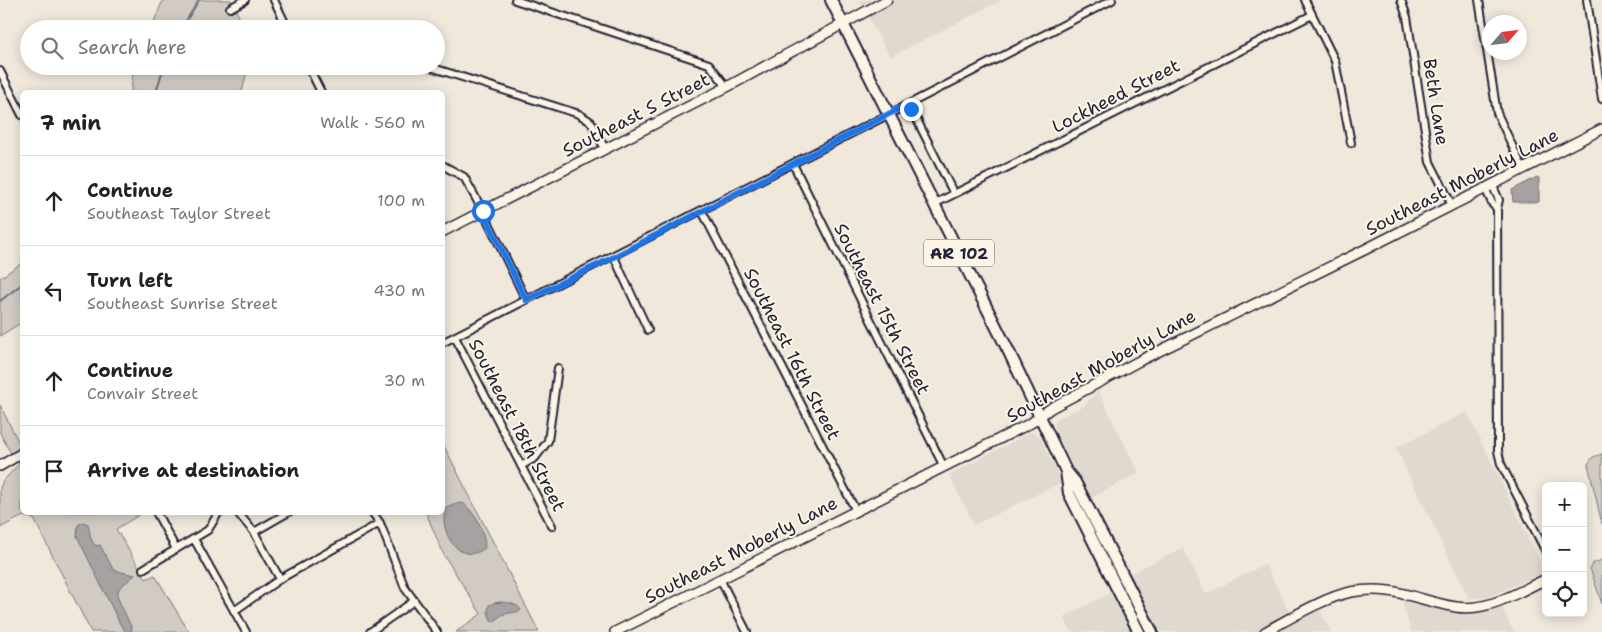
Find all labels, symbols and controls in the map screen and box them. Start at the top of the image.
north arrow [1482,15,1527,60]
search box [20,20,445,75]
icon: search [38,34,66,62]
text: Search here [78,35,187,60]
street label: Lockheed Street [1048,53,1184,139]
street label: Beth Lane [1417,57,1455,147]
street label: Southeast S Street [558,67,714,163]
route end [900,98,923,121]
text: 7 min [40,109,101,137]
text: Walk · 560 m [320,112,425,133]
street label: Southeast Moberly Lane [1362,123,1562,241]
text: Continue [87,178,173,203]
icon: ahead [40,187,68,215]
text: 100 m [377,190,425,211]
route start [472,200,495,223]
text: Southeast Taylor Street [87,203,271,224]
street label: Southeast 15th Street [828,219,936,399]
road number: AR 102 [924,240,994,266]
street label: Southeast 16th Street [738,264,846,444]
text: Turn left [87,268,173,293]
icon: left [40,277,68,305]
text: 430 m [374,280,425,301]
text: Southeast Sunrise Street [87,293,278,314]
street label: Southeast Moberly Lane [1002,304,1200,428]
street label: Southeast 18th Street [463,335,571,516]
text: Continue [87,358,173,383]
icon: ahead [40,367,68,395]
text: 30 m [384,370,425,391]
text: Convair Street [87,383,198,404]
icon: arrive [40,457,68,485]
text: Arrive at destination [87,458,299,483]
map controls [1542,482,1587,617]
button: + [1542,482,1587,527]
street label: Southeast Moberly Lane [641,491,841,609]
button: − [1542,527,1587,572]
button: locate [1542,572,1587,617]

